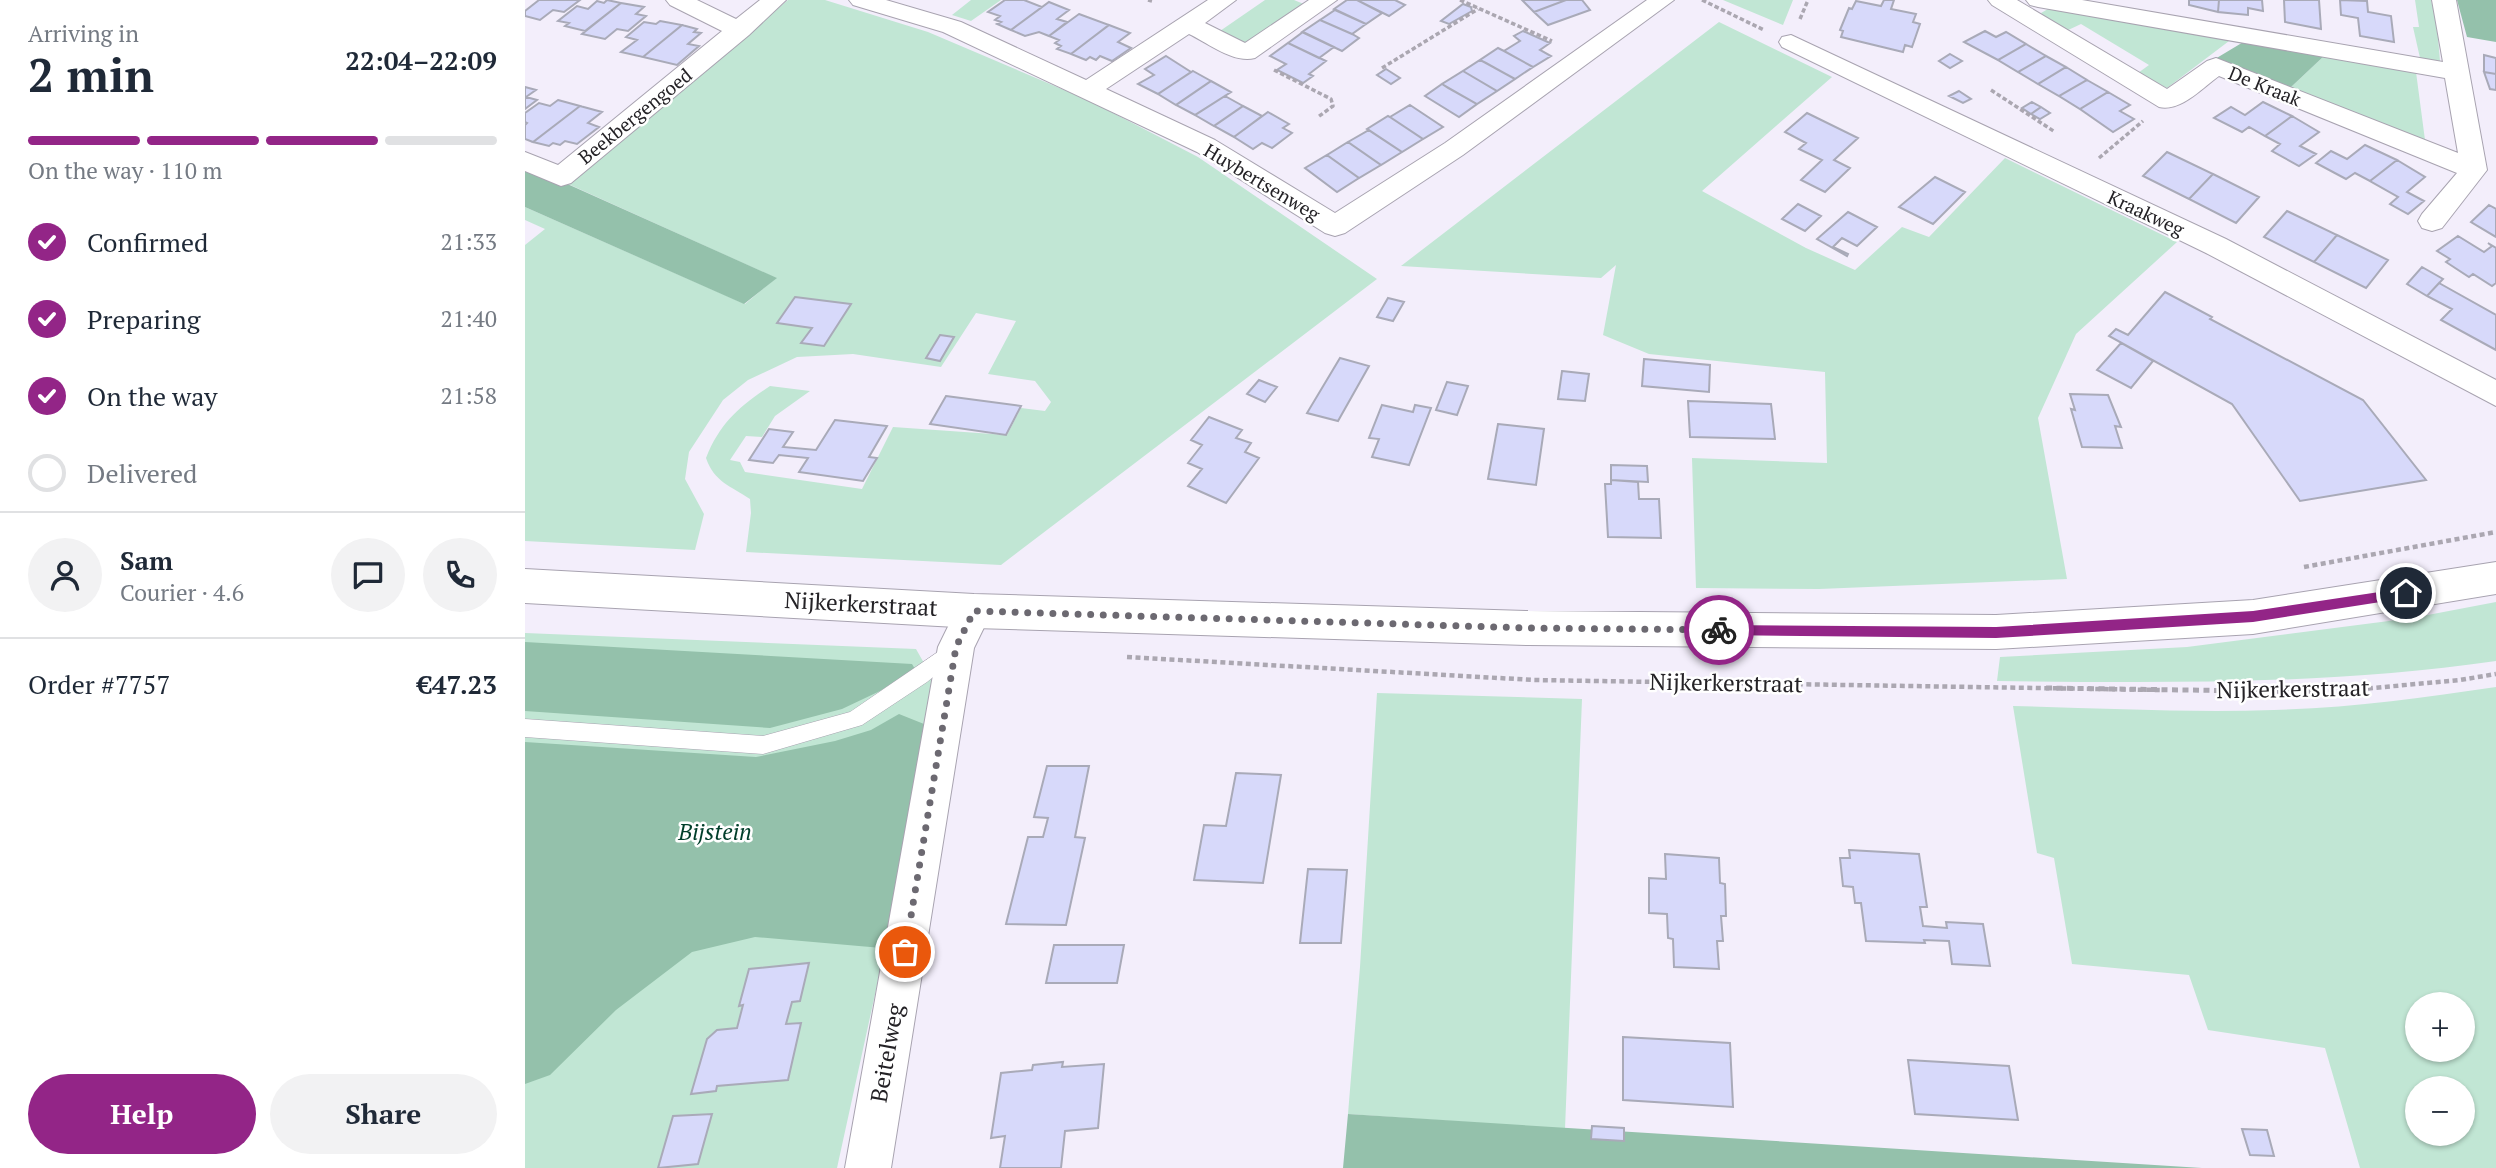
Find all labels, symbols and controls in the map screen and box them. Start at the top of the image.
text: Arriving in [28,18,139,49]
text: 22:04–22:09 [345,43,497,77]
text: 2 min [28,44,154,105]
street label: De Kraak [2225,60,2305,111]
street label: Beekbergengoed [573,62,697,169]
street label: Huybertsenweg [1200,137,1326,226]
text: On the way · 110 m [28,155,222,186]
street label: Kraakweg [2104,184,2189,242]
icon: check [28,223,66,261]
text: Confirmed [87,225,208,259]
text: 21:33 [440,226,497,257]
icon: check [28,300,66,338]
text: Preparing [87,302,200,336]
text: 21:40 [440,303,497,334]
icon: check [28,377,66,415]
text: On the way [87,379,218,413]
text: 21:58 [440,380,497,411]
text: Delivered [87,456,197,490]
button: person [28,538,102,612]
button: chat [331,538,405,612]
button: phone [423,538,497,612]
text: Sam [120,543,173,577]
pin [2376,563,2436,623]
icon: home [2387,574,2425,612]
text: Courier · 4.6 [120,577,244,608]
street label: Nijkerkerstraat [784,584,939,623]
courier [1684,595,1754,665]
icon: bike [1700,611,1738,649]
street label: Nijkerkerstraat [1649,666,1803,699]
text: Order #7757 [28,667,170,701]
text: €47.23 [417,667,497,701]
street label: Nijkerkerstraat [2216,672,2370,705]
park label: Bijstein [677,816,752,847]
pin [875,922,935,982]
icon: bag [886,933,924,971]
map controls [2405,992,2475,1146]
button: + [2405,992,2475,1062]
street label: Beitelweg [863,1000,911,1105]
button: Help [28,1074,256,1154]
button: Share [270,1074,497,1154]
button: − [2405,1076,2475,1146]

